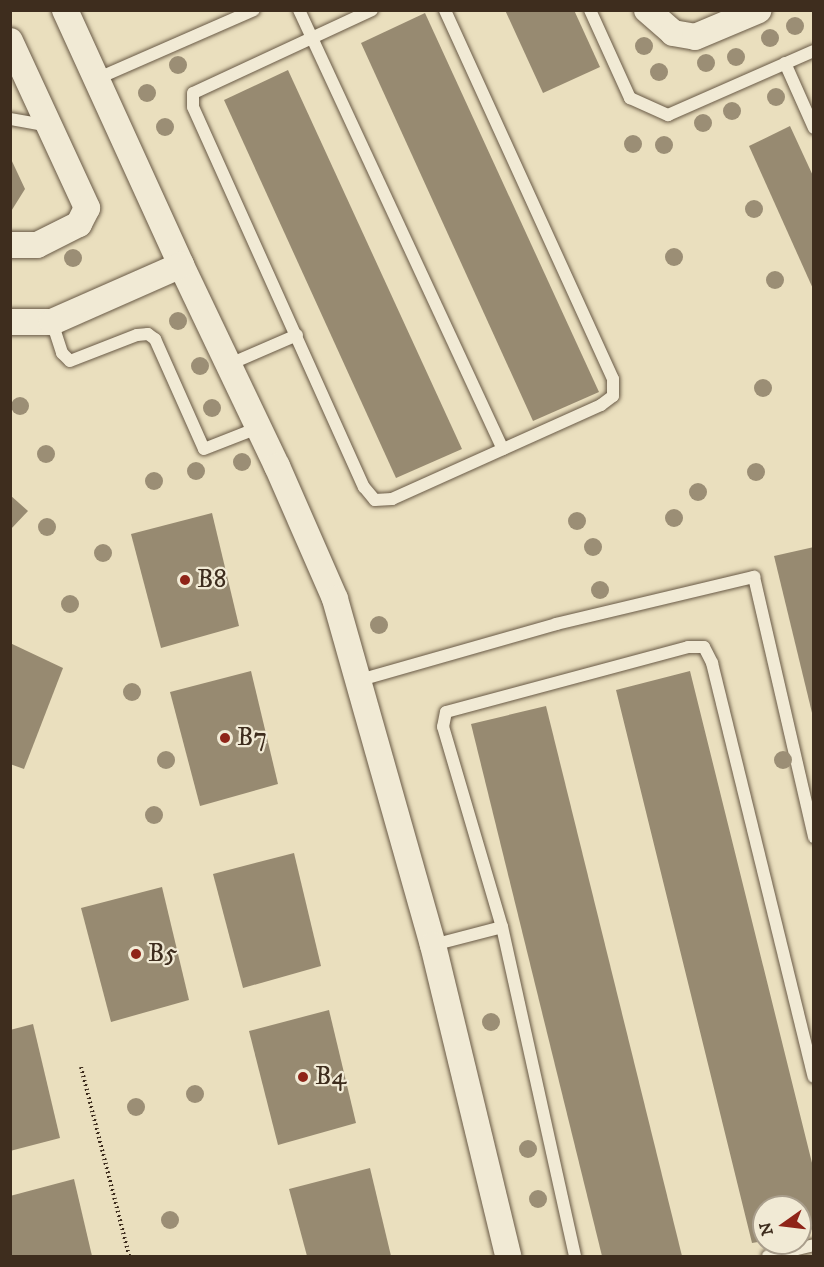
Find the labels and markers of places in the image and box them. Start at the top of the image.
place label: B8 [197,564,226,596]
marker: B8 [178,573,192,587]
place label: B7 [237,722,267,754]
marker: B7 [218,731,232,745]
place label: B5 [148,938,177,970]
marker: B5 [129,947,143,961]
place label: B4 [315,1061,346,1093]
marker: B4 [296,1070,310,1084]

